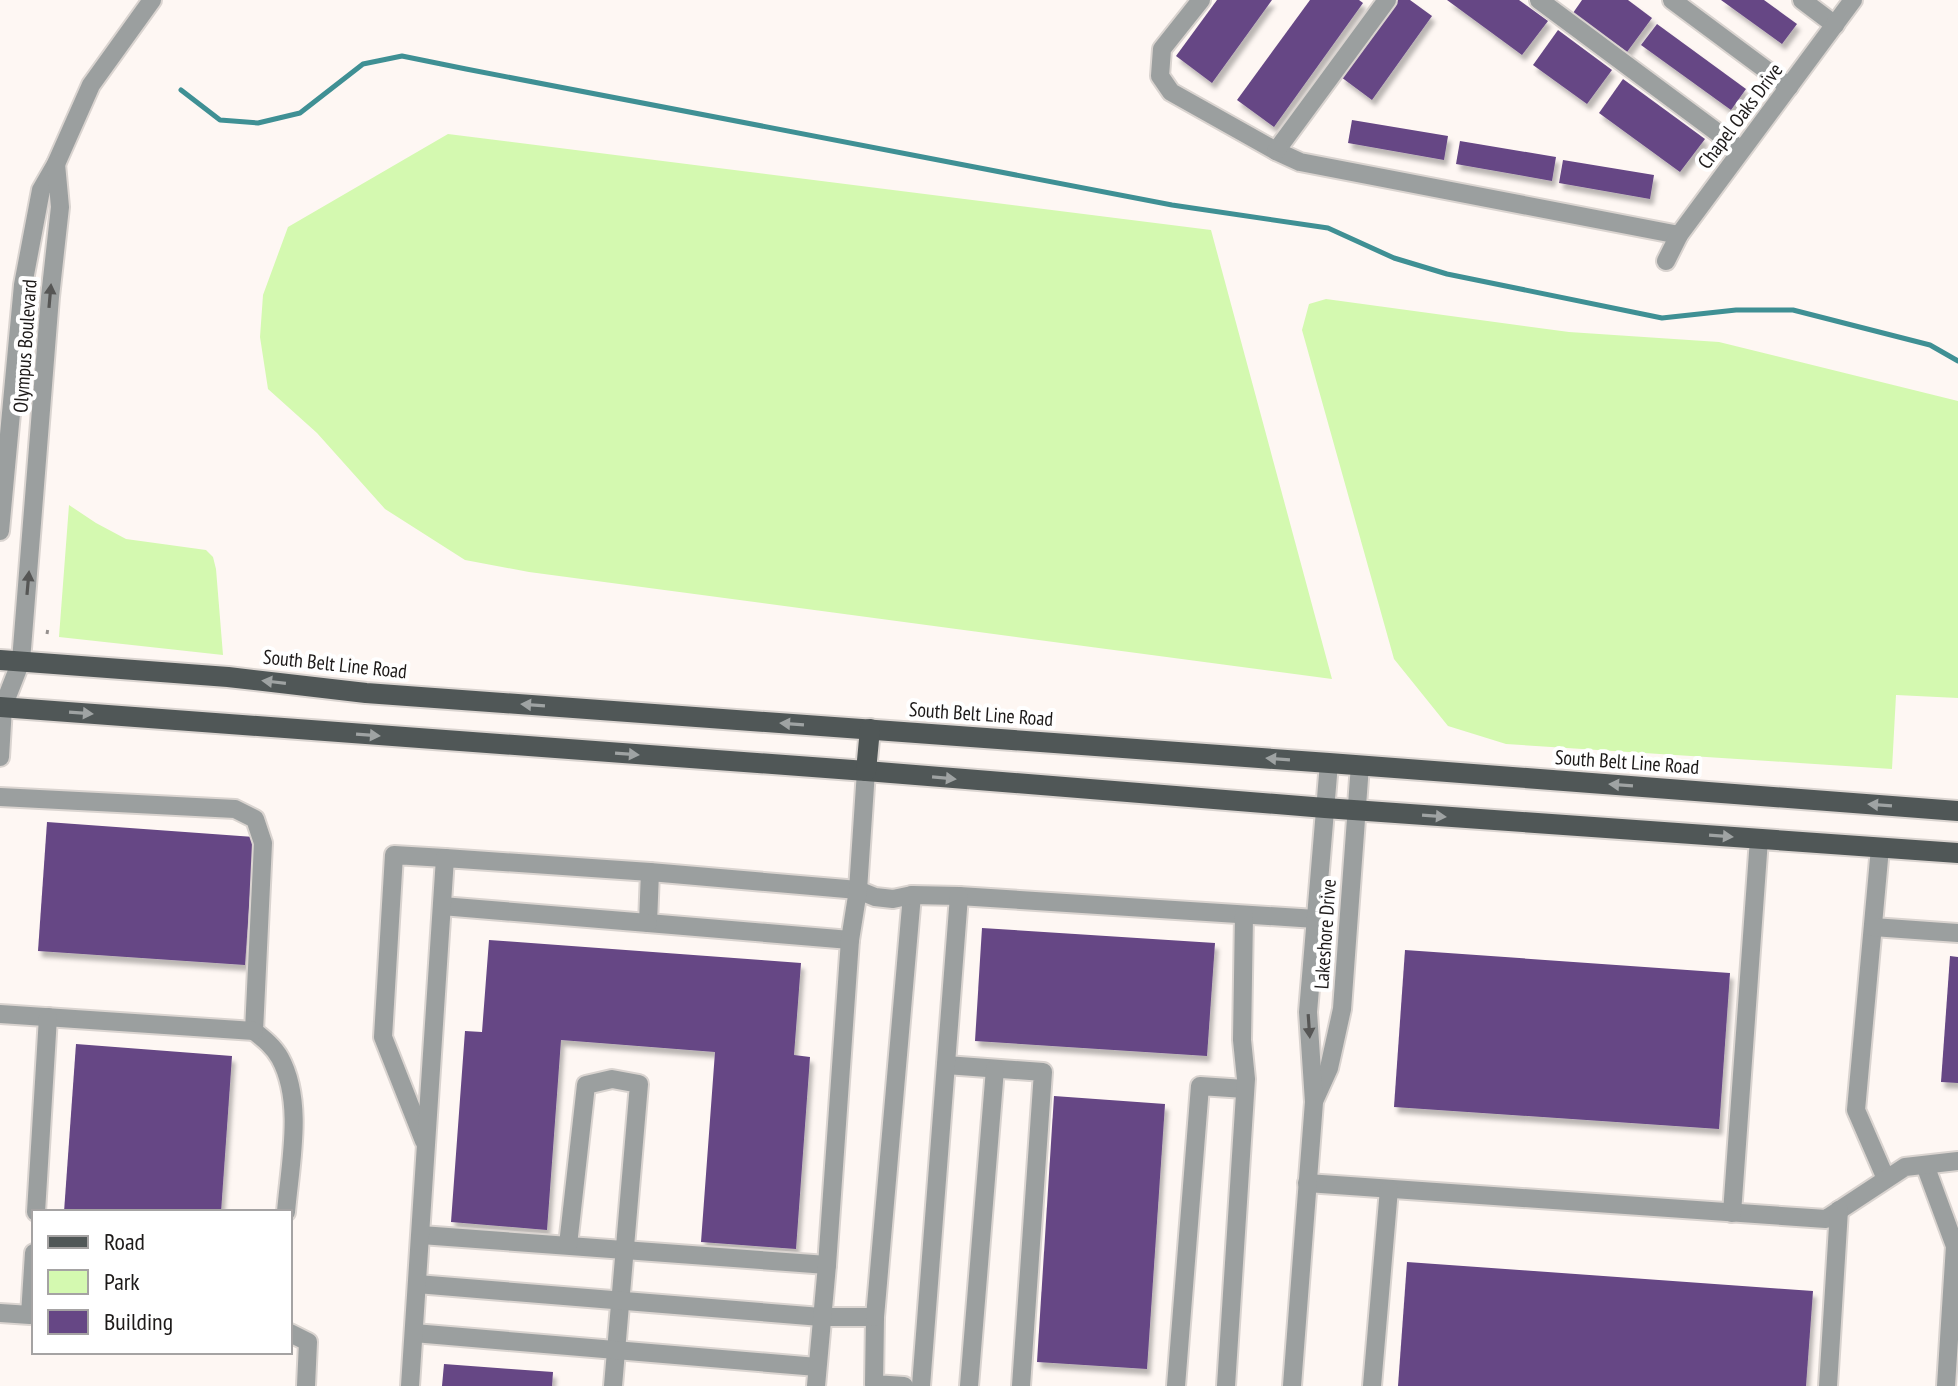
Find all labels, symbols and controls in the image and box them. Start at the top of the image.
street label: Chapel Oaks Drive [1692,58,1788,174]
street label: Olympus Boulevard [7,278,43,414]
one-way arrow [44,283,57,308]
one-way arrow [22,570,35,595]
street label: South Belt Line Road [262,644,408,684]
one-way arrow [261,675,286,688]
street label: South Belt Line Road [908,696,1054,732]
one-way arrow [520,698,545,711]
one-way arrow [69,707,94,720]
one-way arrow [779,717,804,730]
one-way arrow [356,729,381,742]
street label: South Belt Line Road [1554,744,1700,780]
one-way arrow [615,748,640,761]
one-way arrow [1265,752,1290,765]
one-way arrow [932,772,957,785]
one-way arrow [1608,779,1633,792]
one-way arrow [1867,798,1892,811]
one-way arrow [1422,810,1447,823]
one-way arrow [1709,830,1734,843]
street label: Lakeshore Drive [1308,878,1342,990]
one-way arrow [1303,1014,1316,1039]
legend [32,1210,292,1354]
text: Road [104,1226,145,1257]
text: Park [104,1266,140,1297]
text: Building [104,1306,173,1337]

